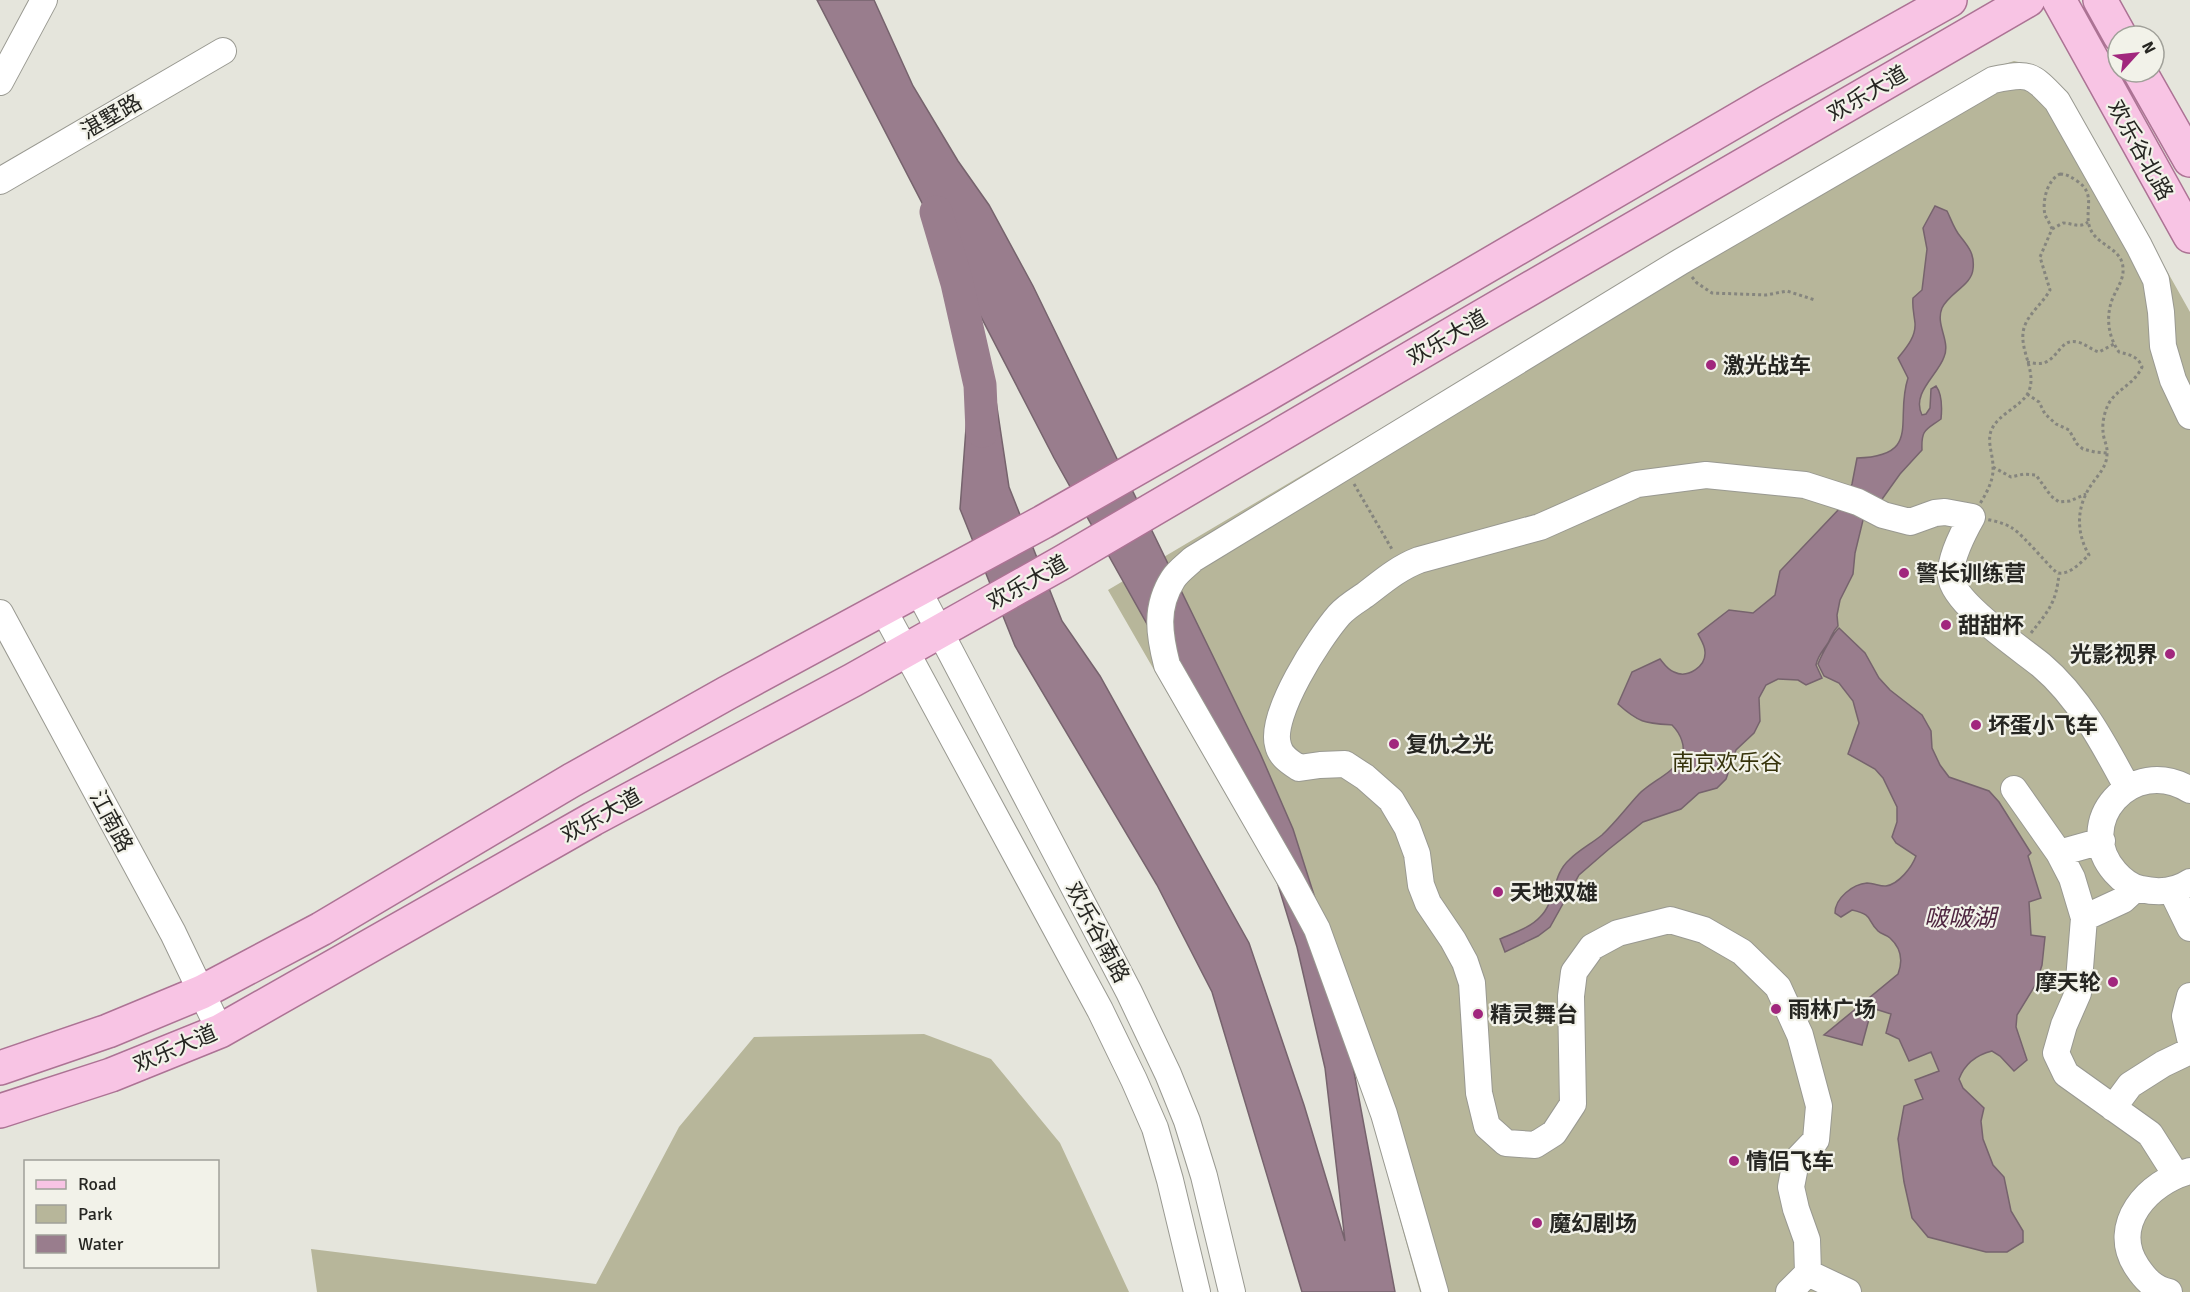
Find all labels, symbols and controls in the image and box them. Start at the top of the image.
north arrow [2106,24,2166,84]
text: N [2137,38,2160,57]
street label: 欢乐大道 [1822,60,1912,127]
street label: 湛墅路 [76,88,147,145]
street label: 欢乐谷北路 [2102,96,2179,205]
street label: 欢乐大道 [1402,304,1492,371]
place label: 激光战车 [1723,352,1811,379]
marker: 激光战车 [1704,358,1718,372]
street label: 欢乐大道 [982,549,1072,616]
place label: 警长训练营 [1916,560,2026,587]
marker: 警长训练营 [1897,566,1911,580]
place label: 甜甜杯 [1958,612,2024,639]
marker: 甜甜杯 [1939,618,1953,632]
place label: 光影视界 [2070,641,2158,668]
marker: 光影视界 [2163,647,2177,661]
place label: 坏蛋小飞车 [1988,712,2098,739]
marker: 坏蛋小飞车 [1969,718,1983,732]
place label: 复仇之光 [1406,731,1494,758]
marker: 复仇之光 [1387,737,1401,751]
park label: 南京欢乐谷 [1672,749,1782,776]
street label: 欢乐大道 [556,782,646,849]
street label: 江南路 [84,786,139,857]
street label: 欢乐谷南路 [1060,877,1135,987]
place label: 天地双雄 [1510,879,1598,906]
marker: 天地双雄 [1491,885,1505,899]
water label: 啵啵湖 [1924,903,2000,933]
place label: 摩天轮 [2035,969,2101,996]
marker: 摩天轮 [2106,975,2120,989]
place label: 雨林广场 [1788,996,1876,1023]
place label: 精灵舞台 [1490,1001,1578,1028]
marker: 雨林广场 [1769,1002,1783,1016]
marker: 精灵舞台 [1471,1007,1485,1021]
street label: 欢乐大道 [129,1019,221,1078]
place label: 情侣飞车 [1746,1148,1834,1175]
marker: 情侣飞车 [1727,1154,1741,1168]
legend [24,1160,219,1268]
text: Road [78,1173,117,1195]
text: Park [78,1203,113,1225]
place label: 魔幻剧场 [1549,1210,1637,1237]
marker: 魔幻剧场 [1530,1216,1544,1230]
text: Water [78,1233,124,1255]

